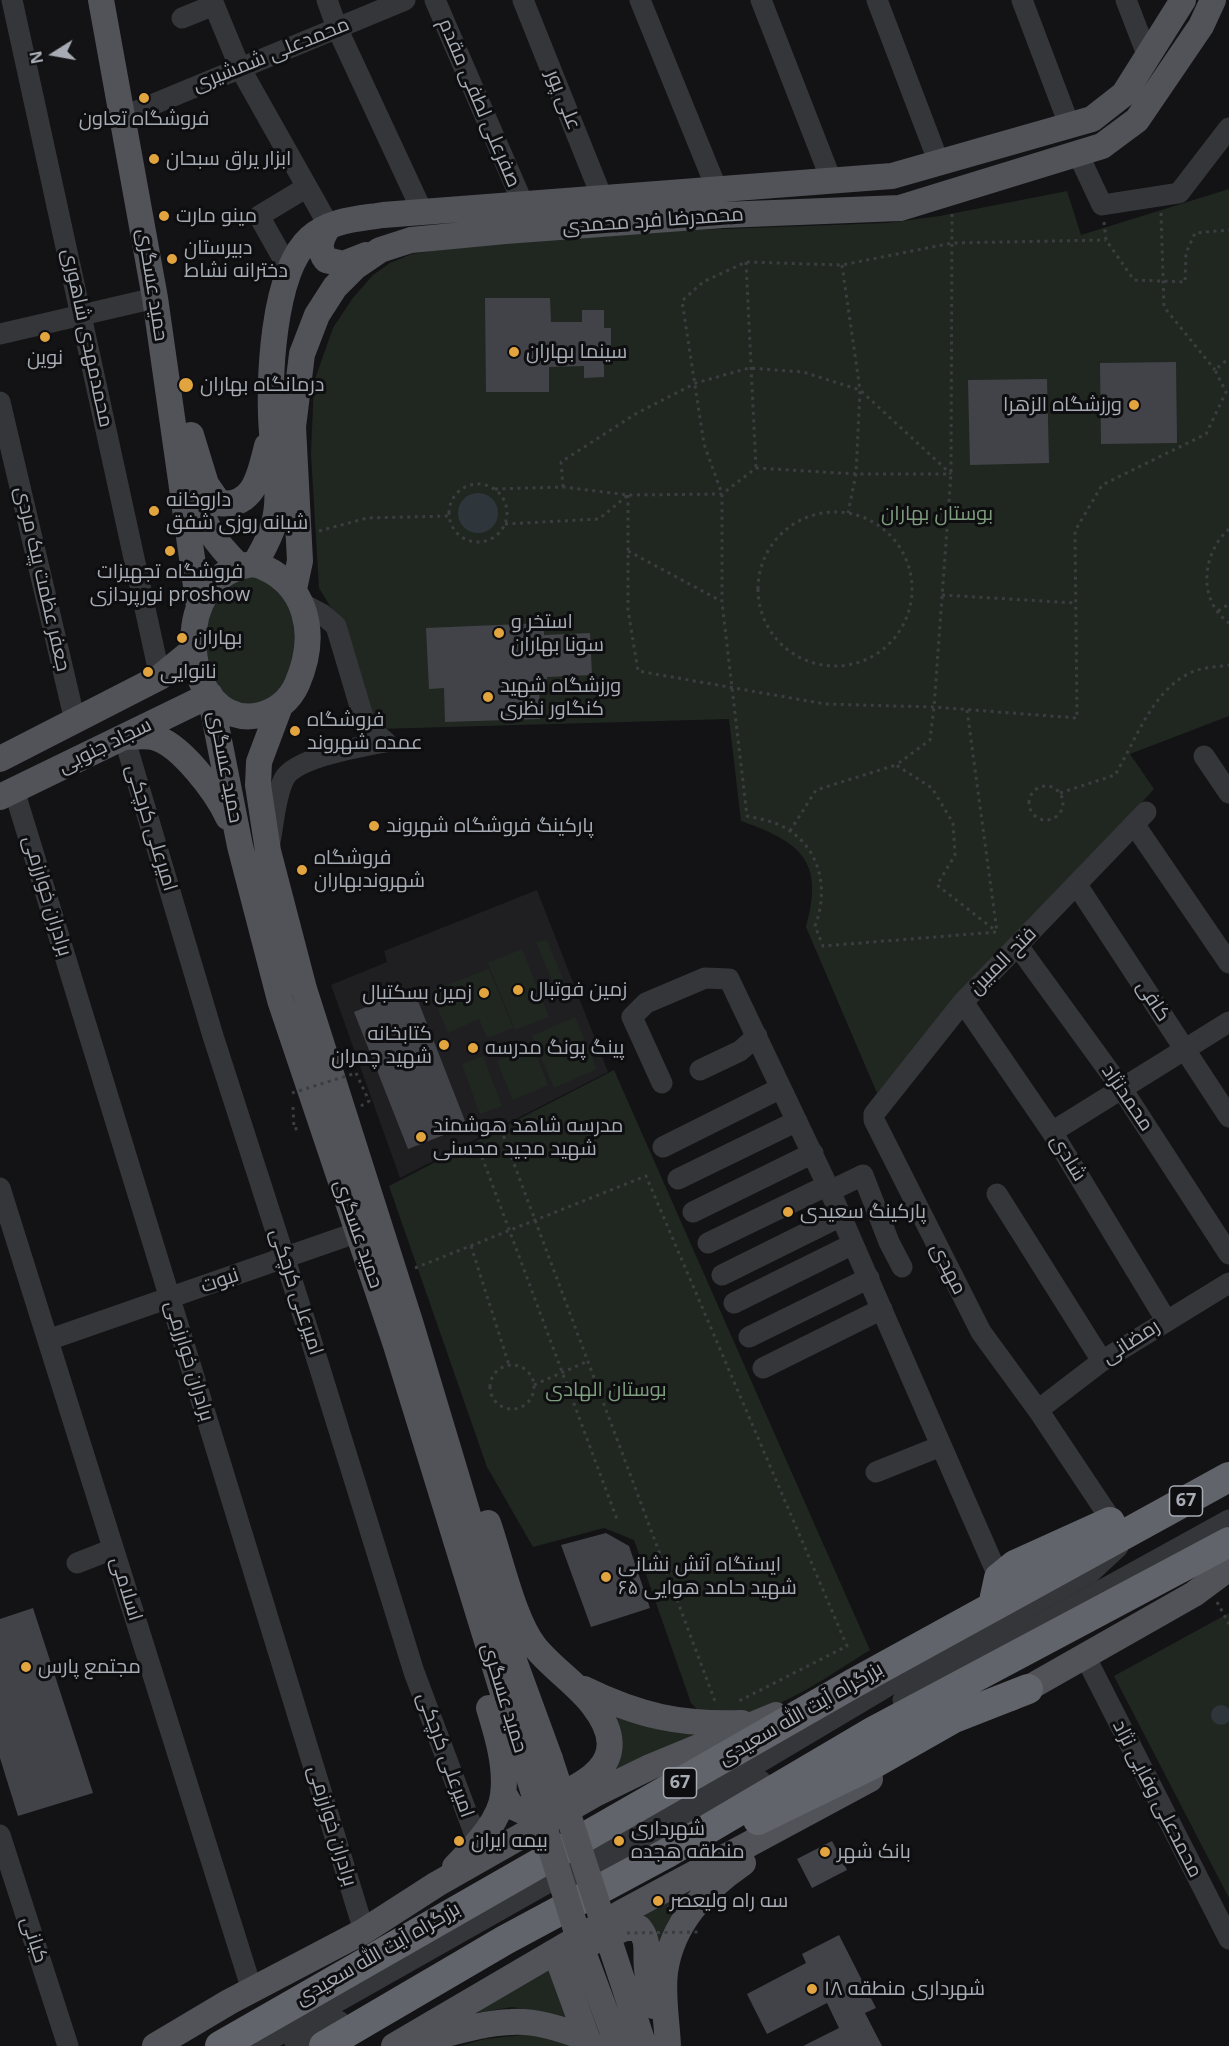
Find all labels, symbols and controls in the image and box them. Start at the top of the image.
street label: محمدعلی شمشیری [189,13,353,97]
street label: صفرعلی لطفی مقدم [433,15,525,191]
north arrow [24,24,84,84]
text: N [24,49,48,66]
street label: علی پور [540,66,586,134]
marker: فروشگاه تعاون [137,91,151,105]
place label: فروشگاه تعاون [79,107,209,131]
place label: ابزار یراق سبحان [166,147,291,171]
marker: ابزار یراق سبحان [147,152,161,166]
street label: محمدرضا فرد محمدی [561,203,745,239]
place label: مینو مارت [176,204,257,228]
marker: مینو مارت [157,209,171,223]
street label: حمید عسگری [131,227,173,343]
place label: دبیرستان دخترانه نشاط [184,236,288,283]
street label: محمدمهدی شاهوری [56,246,118,430]
marker: دبیرستان دخترانه نشاط [165,252,179,266]
marker: نوین [38,330,52,344]
place label: سینما بهاران [526,340,627,364]
marker: سینما بهاران [507,345,521,359]
place label: نوین [27,346,63,370]
place label: درمانگاه بهاران [200,373,324,397]
marker: درمانگاه بهاران [177,376,195,394]
place label: ورزشگاه الزهرا [1003,393,1122,417]
marker: ورزشگاه الزهرا [1127,398,1141,412]
street label: جعفر عظمت پیک مردی [9,484,75,674]
place label: داروخانه شبانه روزی شفق [166,488,308,535]
park label: بوستان بهاران [881,502,993,526]
marker: داروخانه شبانه روزی شفق [147,504,161,518]
marker: فروشگاه تجهیزات نورپردازی proshow [163,544,177,558]
place label: فروشگاه تجهیزات نورپردازی proshow [90,560,250,607]
place label: استخر و سونا بهاران [511,610,604,657]
place label: بهاران [194,626,242,650]
marker: استخر و سونا بهاران [492,626,506,640]
marker: بهاران [175,631,189,645]
place label: نانوایی [160,660,217,684]
marker: نانوایی [141,665,155,679]
place label: ورزشگاه شهید کنگاور نظری [500,674,621,721]
marker: ورزشگاه شهید کنگاور نظری [481,690,495,704]
place label: فروشگاه عمده شهروند [307,708,423,755]
street label: حمید عسگری [202,709,248,825]
street label: سجاد جنوبی [54,713,156,779]
marker: فروشگاه عمده شهروند [288,724,302,738]
street label: امیرعلی کرچکی [120,762,182,894]
place label: پارکینگ فروشگاه شهروند [386,814,593,838]
marker: پارکینگ فروشگاه شهروند [367,819,381,833]
street label: برادران خوارزمی [17,833,77,959]
place label: فروشگاه شهروندبهاران [314,846,425,893]
marker: فروشگاه شهروندبهاران [295,863,309,877]
street label: فتح المبین [964,922,1042,1000]
street label: کافی [1131,976,1175,1026]
place label: زمین فوتبال [530,978,627,1002]
place label: زمین بسکتبال [362,981,472,1005]
marker: زمین فوتبال [511,983,525,997]
marker: زمین بسکتبال [477,986,491,1000]
place label: کتابخانه شهید چمران [331,1022,432,1069]
place label: پینگ پونگ مدرسه [485,1036,624,1060]
marker: کتابخانه شهید چمران [437,1038,451,1052]
marker: پینگ پونگ مدرسه [466,1041,480,1055]
street label: محمدنژاد [1096,1060,1158,1136]
place label: مدرسه شاهد هوشمند شهید مجید محسنی [433,1114,623,1161]
marker: مدرسه شاهد هوشمند شهید مجید محسنی [414,1130,428,1144]
street label: شادی [1045,1130,1091,1186]
street label: حمید عسگری [328,1176,388,1292]
place label: پارکینگ سعیدی [800,1200,926,1224]
marker: پارکینگ سعیدی [781,1205,795,1219]
street label: امیرعلی کرچکی [264,1226,328,1358]
street label: مهدی [925,1239,971,1299]
street label: نبوت [198,1263,242,1299]
street label: برادران خوارزمی [159,1298,219,1424]
street label: رمضانی [1098,1314,1164,1370]
park label: بوستان الهادی [545,1378,667,1402]
road number: 67 [1170,1486,1202,1516]
place label: ایستگاه آتش نشانی ۶۵ شهید حامد هوایی [618,1553,797,1600]
street label: اسلامی [105,1554,147,1624]
marker: ایستگاه آتش نشانی ۶۵ شهید حامد هوایی [599,1570,613,1584]
street label: حمید عسگری [476,1640,532,1756]
place label: مجتمع پارس [38,1655,141,1679]
street label: بزرگراه آیت الله سعیدی [714,1657,888,1771]
marker: مجتمع پارس [19,1660,33,1674]
street label: امیرعلی کرچکی [411,1689,479,1821]
street label: محمدعلی وفایی نژاد [1107,1716,1207,1882]
street label: برادران خوارزمی [302,1763,362,1889]
road number: 67 [664,1768,696,1798]
place label: شهرداری منطقه هجده [631,1817,745,1864]
place label: بیمه ایران [471,1829,548,1853]
marker: بیمه ایران [452,1834,466,1848]
marker: شهرداری منطقه هجده [612,1834,626,1848]
place label: بانک شهر [837,1840,911,1864]
marker: بانک شهر [818,1845,832,1859]
place label: سه راه ولیعصر [670,1889,788,1913]
marker: سه راه ولیعصر [651,1894,665,1908]
street label: بزرگراه آیت الله سعیدی [291,1897,465,2011]
street label: کیانی [15,1914,53,1966]
place label: شهرداری منطقه ۱۸ [824,1977,985,2001]
marker: شهرداری منطقه ۱۸ [805,1982,819,1996]

